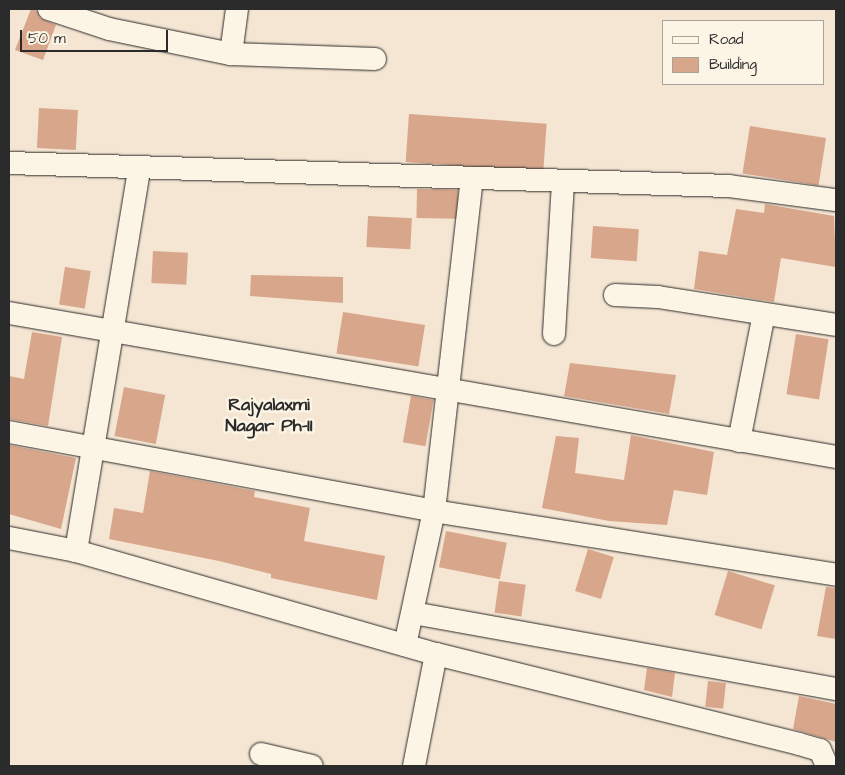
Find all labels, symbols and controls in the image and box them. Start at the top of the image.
scale bar [22,20,170,52]
legend [662,20,825,85]
text: 50 m [28,28,66,49]
text: Road [709,29,743,50]
text: Building [709,54,757,75]
district label: Rajyalaxmi Nagar Ph-II [225,395,313,438]

